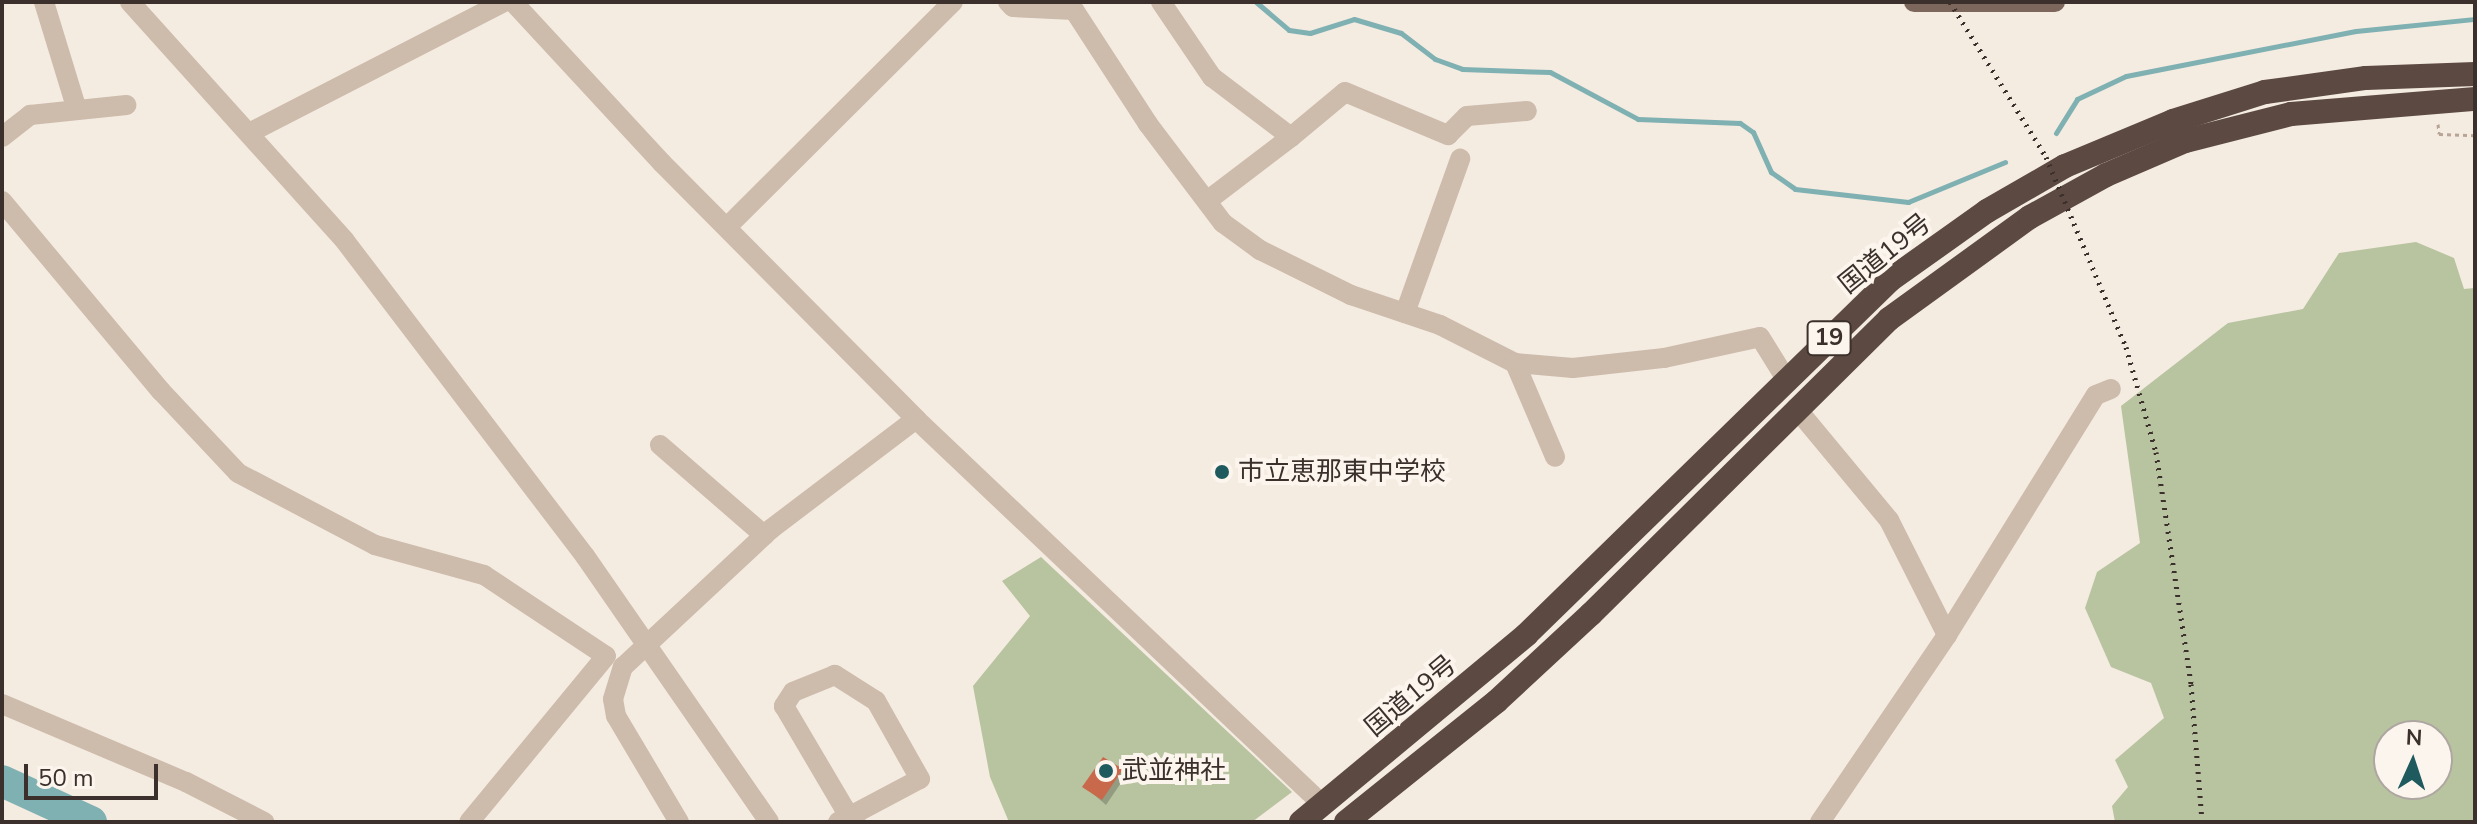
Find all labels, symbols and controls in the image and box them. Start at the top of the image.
street label: 国道19号 [1833,208,1937,300]
road number: 19 [1805,318,1853,358]
place label: 市立恵那東中学校 [1238,456,1446,488]
marker: 市立恵那東中学校 [1213,463,1231,481]
street label: 国道19号 [1359,649,1463,743]
north arrow [2373,720,2453,800]
text: N [2405,723,2423,753]
scale bar [28,748,162,798]
place label: 武並神社 [1122,755,1226,787]
text: 50 m [38,762,94,794]
marker: 武並神社 [1097,762,1115,780]

